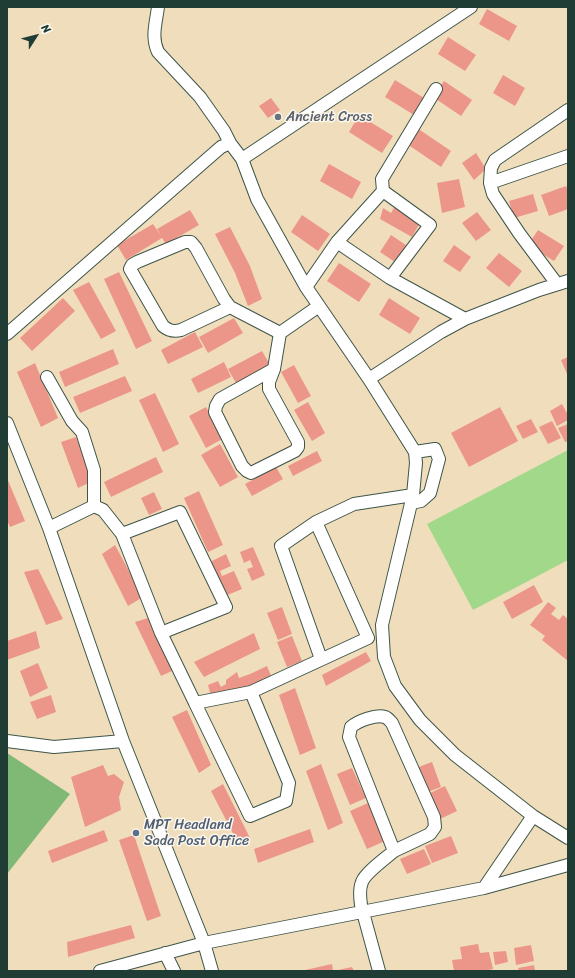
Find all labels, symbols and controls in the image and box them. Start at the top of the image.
north arrow [16,16,56,56]
text: N [36,20,56,37]
place label: Ancient Cross [286,109,372,125]
marker: Ancient Cross [273,112,283,122]
place label: MPT Headland Sada Post Office [144,817,249,850]
marker: MPT Headland Sada Post Office [131,828,141,838]

